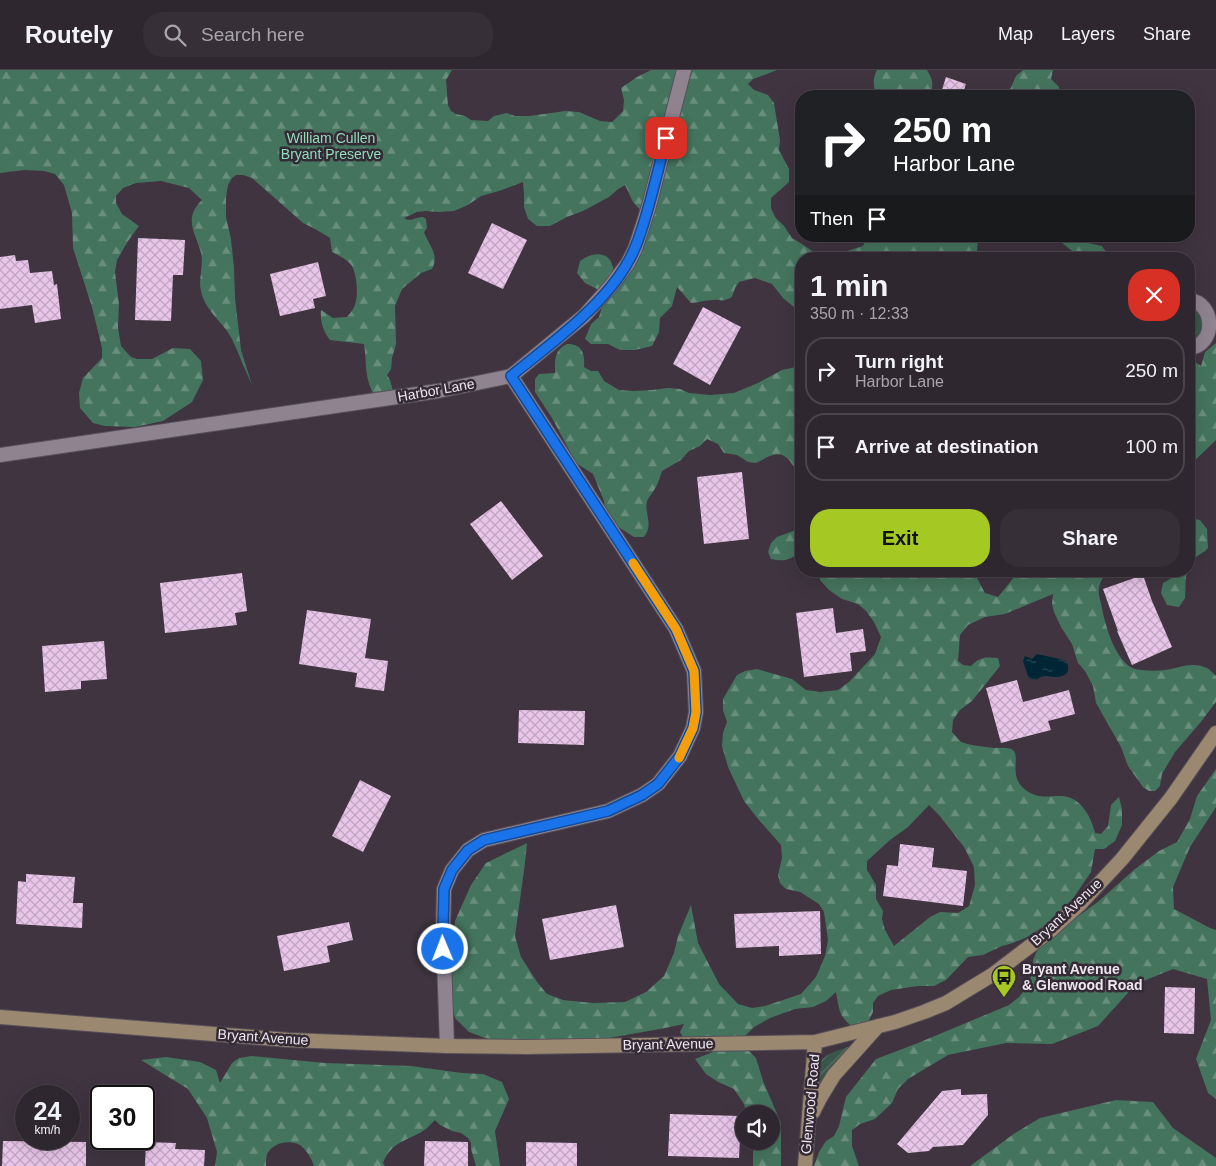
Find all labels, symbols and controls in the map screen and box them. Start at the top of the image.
search box [143,12,493,57]
text: Routely [25,21,113,48]
icon: search [161,21,189,49]
text: Search here [201,24,305,45]
text: Map [998,24,1033,44]
text: Layers [1061,24,1115,44]
text: Share [1143,24,1191,44]
icon: right [810,110,875,175]
text: 250 m [893,110,992,149]
pin [645,117,687,159]
icon: arrive [652,124,680,152]
park label: William Cullen Bryant Preserve [281,130,381,162]
text: Harbor Lane [893,151,1015,176]
icon: arrive [863,205,891,233]
text: Then [810,208,853,229]
text: 1 min [810,269,888,302]
button: close [1128,269,1180,321]
text: 350 m · 12:33 [810,305,909,322]
text: Turn right [855,351,943,372]
icon: right [812,357,840,385]
text: 250 m [1125,360,1178,381]
text: Harbor Lane [855,373,944,390]
street label: Harbor Lane [396,375,476,405]
icon: arrive [812,433,840,461]
text: Arrive at destination [855,436,1039,457]
text: 100 m [1125,436,1178,457]
button: Exit [810,509,990,567]
button: Share [1000,509,1180,567]
street label: Bryant Avenue [1027,875,1105,949]
position arrow [416,922,468,974]
place label: Bryant Avenue & Glenwood Road [1022,961,1143,993]
bus stop icon: Bryant Avenue & Glenwood Road [991,964,1017,998]
street label: Bryant Avenue [217,1026,309,1048]
street label: Bryant Avenue [622,1035,714,1053]
street label: Glenwood Road [798,1053,822,1155]
speed limit sign: 30 [90,1085,155,1150]
text: 24 [34,1097,61,1125]
map controls [735,1105,780,1150]
button: sound [735,1105,780,1150]
text: km/h [34,1123,61,1137]

